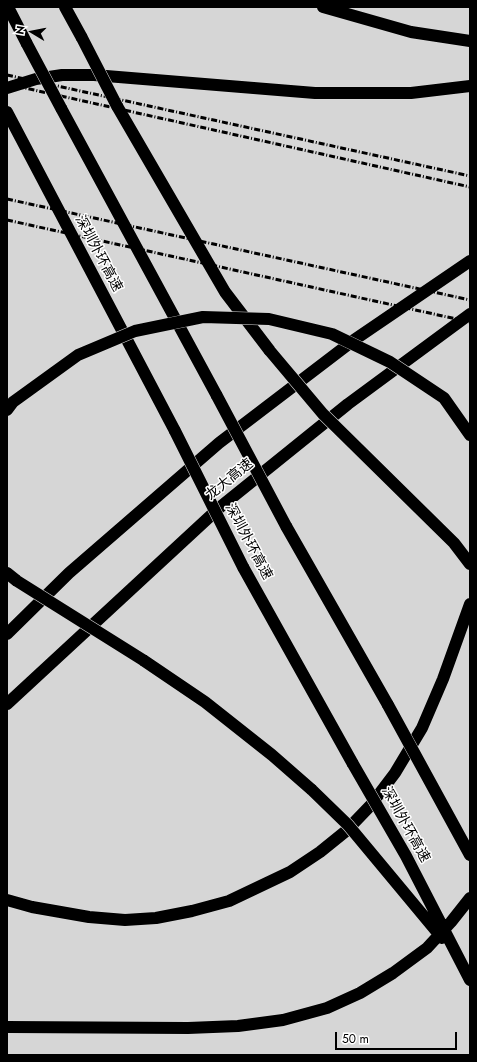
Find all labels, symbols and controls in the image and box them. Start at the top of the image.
north arrow [12,12,52,52]
text: N [12,24,29,36]
street label: 深圳外环高速 [71,213,125,295]
street label: 龙大高速 [203,456,257,504]
street label: 深圳外环高速 [221,501,275,583]
street label: 深圳外环高速 [377,784,433,866]
scale bar [337,1024,459,1050]
text: 50 m [342,1030,369,1048]

